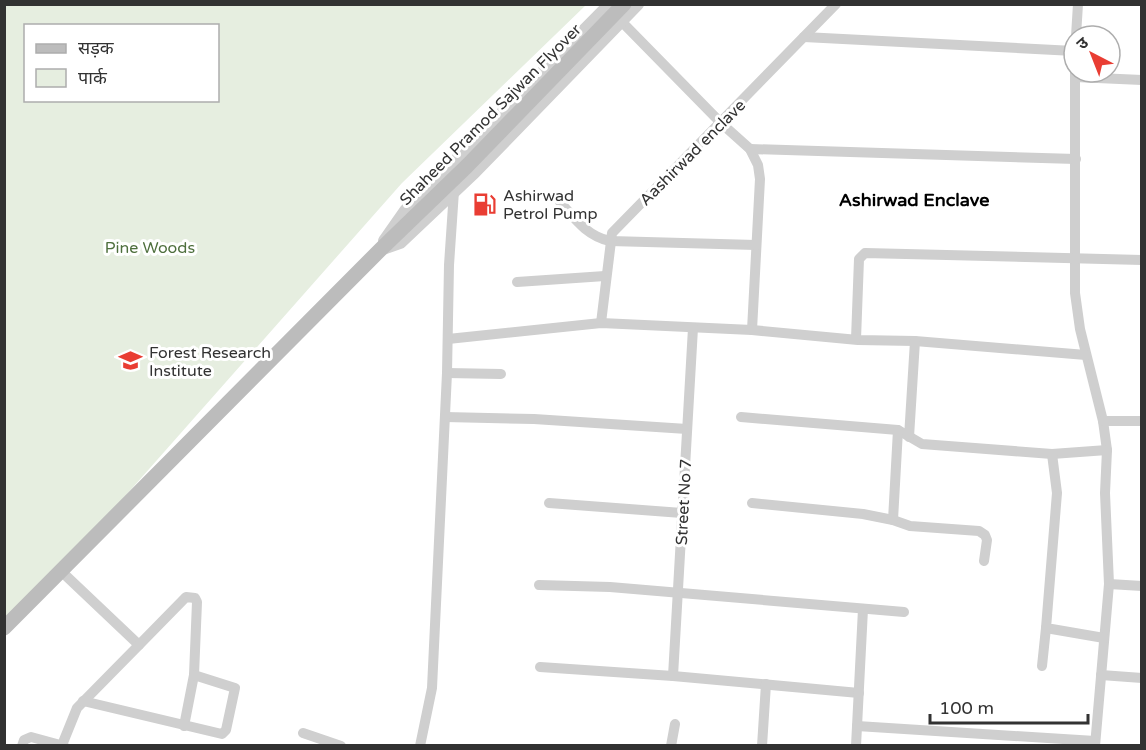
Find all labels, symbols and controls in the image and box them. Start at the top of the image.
street label: Shaheed Pramod Sajwan Flyover [396,19,586,210]
legend [24,24,219,102]
north arrow [1062,24,1122,84]
text: उ [1072,33,1093,54]
text: सड़क [78,37,115,59]
text: पार्क [78,67,108,89]
street label: Aashirwad enclave [635,95,750,210]
place label: Ashirwad Petrol Pump [503,186,598,224]
district label: Ashirwad Enclave [839,189,989,211]
fuel station icon: Ashirwad Petrol Pump [472,191,498,217]
park label: Pine Woods [105,238,195,258]
place label: Forest Research Institute [149,343,271,381]
school or university icon: Forest Research Institute [118,348,144,374]
street label: Street No 7 [672,458,696,546]
scale bar [930,687,1088,725]
text: 100 m [939,697,994,719]

